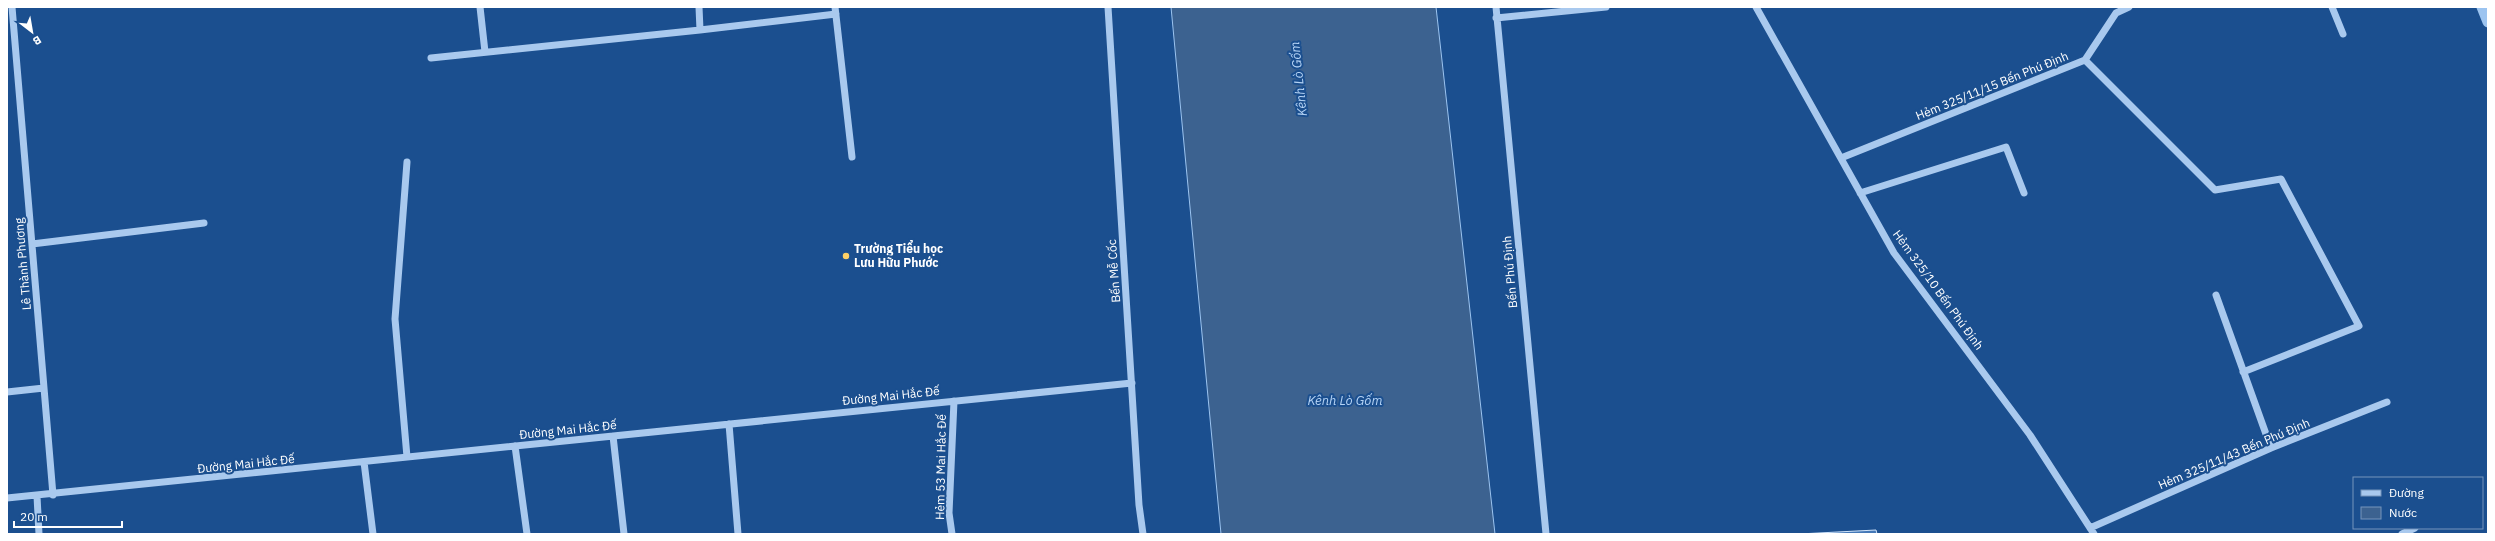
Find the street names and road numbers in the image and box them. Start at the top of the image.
street label: Hẻm 325/11/15 Bến Phú Định [1913,48,2070,123]
street label: Lê Thành Phương [11,217,34,311]
street label: Hẻm 325/10 Bến Phú Định [1890,227,1987,353]
street label: Bến Phú Định [1499,235,1520,309]
street label: Bến Mễ Cốc [1104,239,1123,303]
street label: Đường Mai Hắc Đế [841,383,941,408]
street label: Hẻm 53 Mai Hắc Đế [932,413,949,520]
street label: Hẻm 325/11/43 Bến Phú Định [2156,415,2312,492]
street label: Đường Mai Hắc Đế [518,417,618,442]
street label: Đường Mai Hắc Đế [196,451,296,476]

